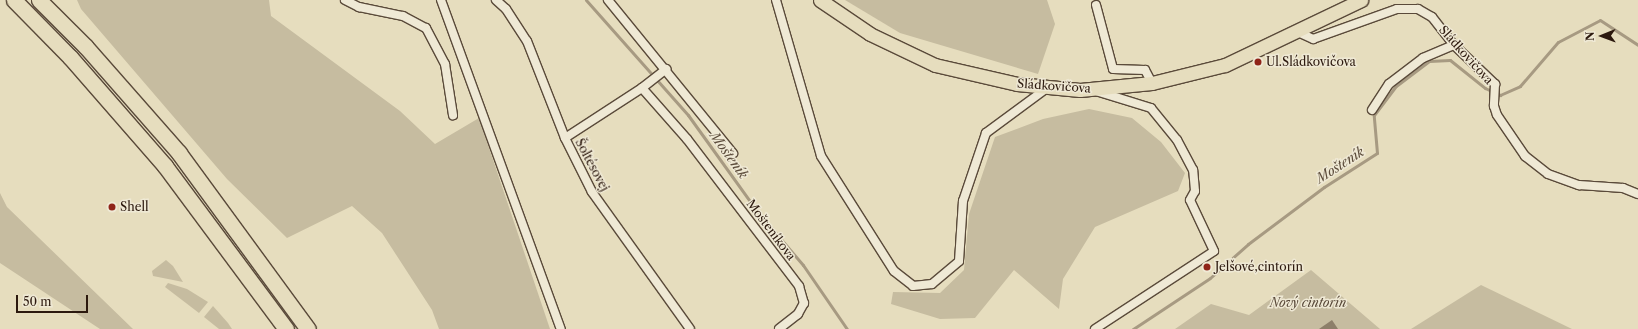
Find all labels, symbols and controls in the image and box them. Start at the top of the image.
north arrow [1582,16,1622,56]
street label: Sládkovičova [1436,23,1496,87]
text: N [1583,31,1597,41]
place label: Ul.Sládkovičova [1266,55,1356,69]
marker: Ul.Sládkovičova [1253,57,1263,67]
street label: Sládkovičova [1017,76,1091,96]
water label: Mošteník [707,128,751,182]
street label: Šoltésovej [572,136,612,194]
water label: Mošteník [1313,144,1367,186]
street label: Mošteníkova [743,197,799,263]
place label: Shell [120,200,149,214]
marker: Shell [107,202,117,212]
place label: Jelšové,cintorín [1215,260,1303,274]
marker: Jelšové,cintorín [1202,262,1212,272]
scale bar [18,287,90,313]
text: 50 m [23,294,52,309]
park label: Nový cintorín [1270,296,1346,310]

